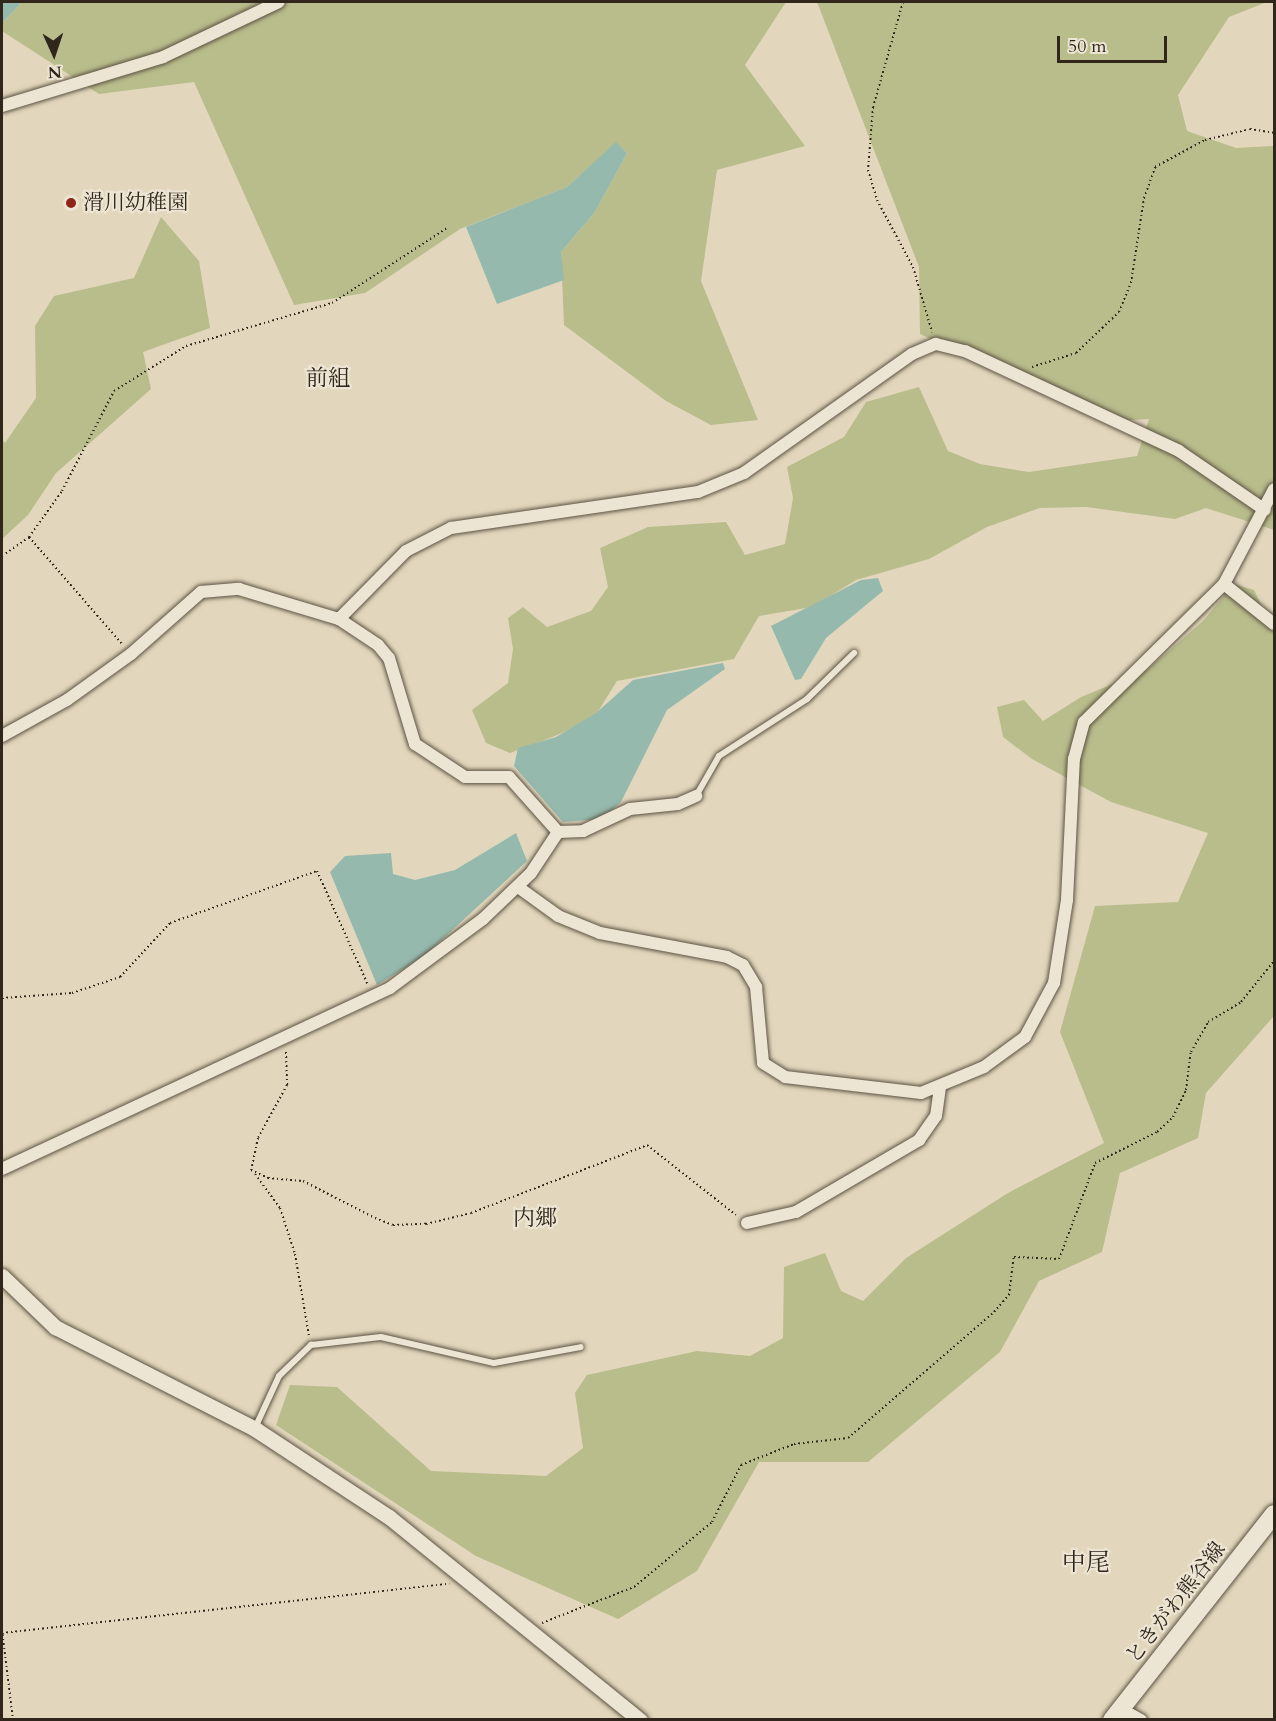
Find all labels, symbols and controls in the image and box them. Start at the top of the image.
north arrow [24,24,84,84]
scale bar [1060,24,1170,62]
text: 50 m [1068,34,1107,59]
text: N [47,61,62,83]
place label: 滑川幼稚園 [83,190,188,216]
marker: 滑川幼稚園 [64,196,78,210]
district label: 前組 [306,366,350,392]
district label: 内郷 [513,1206,557,1232]
street label: ときがわ熊谷線 [1121,1537,1231,1669]
district label: 中尾 [1062,1549,1110,1577]

